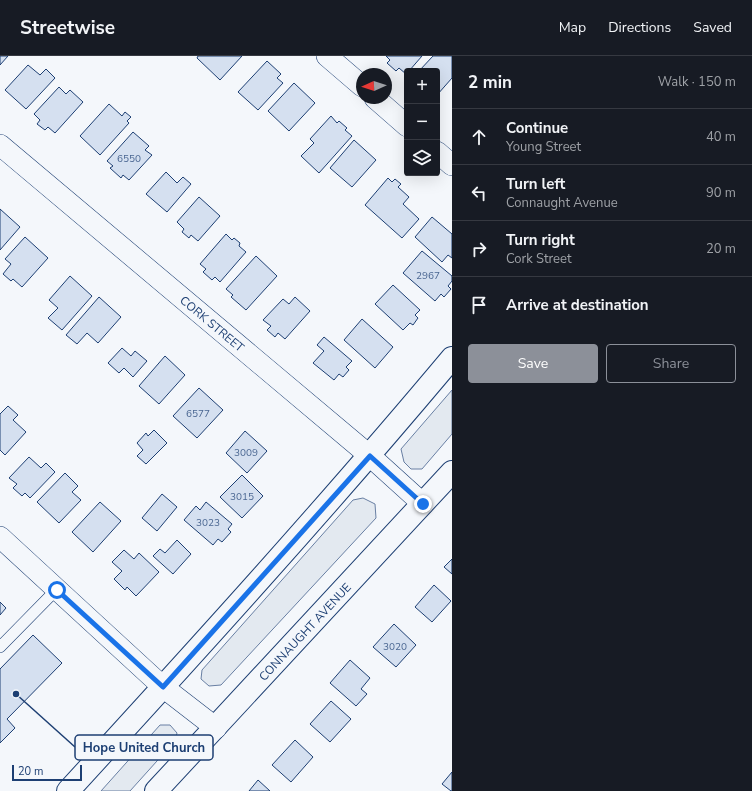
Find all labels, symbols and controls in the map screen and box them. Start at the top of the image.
text: Streetwise [20,15,115,41]
text: Map [559,18,586,37]
text: Directions [608,18,671,37]
text: Saved [693,18,732,37]
north arrow [356,68,392,104]
map controls [404,68,440,176]
button: + [404,68,440,104]
text: 2 min [468,71,512,94]
text: Walk · 150 m [658,73,736,91]
button: − [404,104,440,140]
text: Continue [506,118,568,138]
icon: ahead [468,126,490,148]
text: 40 m [706,128,736,146]
text: Young Street [506,138,581,156]
button: layers [404,140,440,176]
house number: 6550 [117,152,141,166]
text: Turn left [506,174,565,194]
icon: left [468,182,490,204]
text: 90 m [706,184,736,202]
text: Connaught Avenue [506,194,618,212]
text: Turn right [506,230,575,250]
icon: right [468,238,490,260]
text: 20 m [706,240,736,258]
text: Cork Street [506,250,572,268]
house number: 2967 [416,269,440,283]
street label: CORK STREET [177,292,248,356]
icon: arrive [468,294,490,316]
text: Arrive at destination [506,295,649,315]
button: Save [468,344,598,383]
button: Share [606,344,736,383]
house number: 6577 [186,407,210,421]
house number: 3009 [234,446,258,460]
house number: 3015 [230,490,254,504]
route end [414,495,432,513]
house number: 3023 [196,516,220,530]
street label: CONNAUGHT AVENUE [255,580,355,684]
route start [48,581,66,599]
house number: 3020 [383,640,407,654]
callout: Hope United Church [75,735,213,760]
text: Hope United Church [83,739,205,757]
scale bar [12,763,82,782]
text: 20 m [18,764,43,779]

